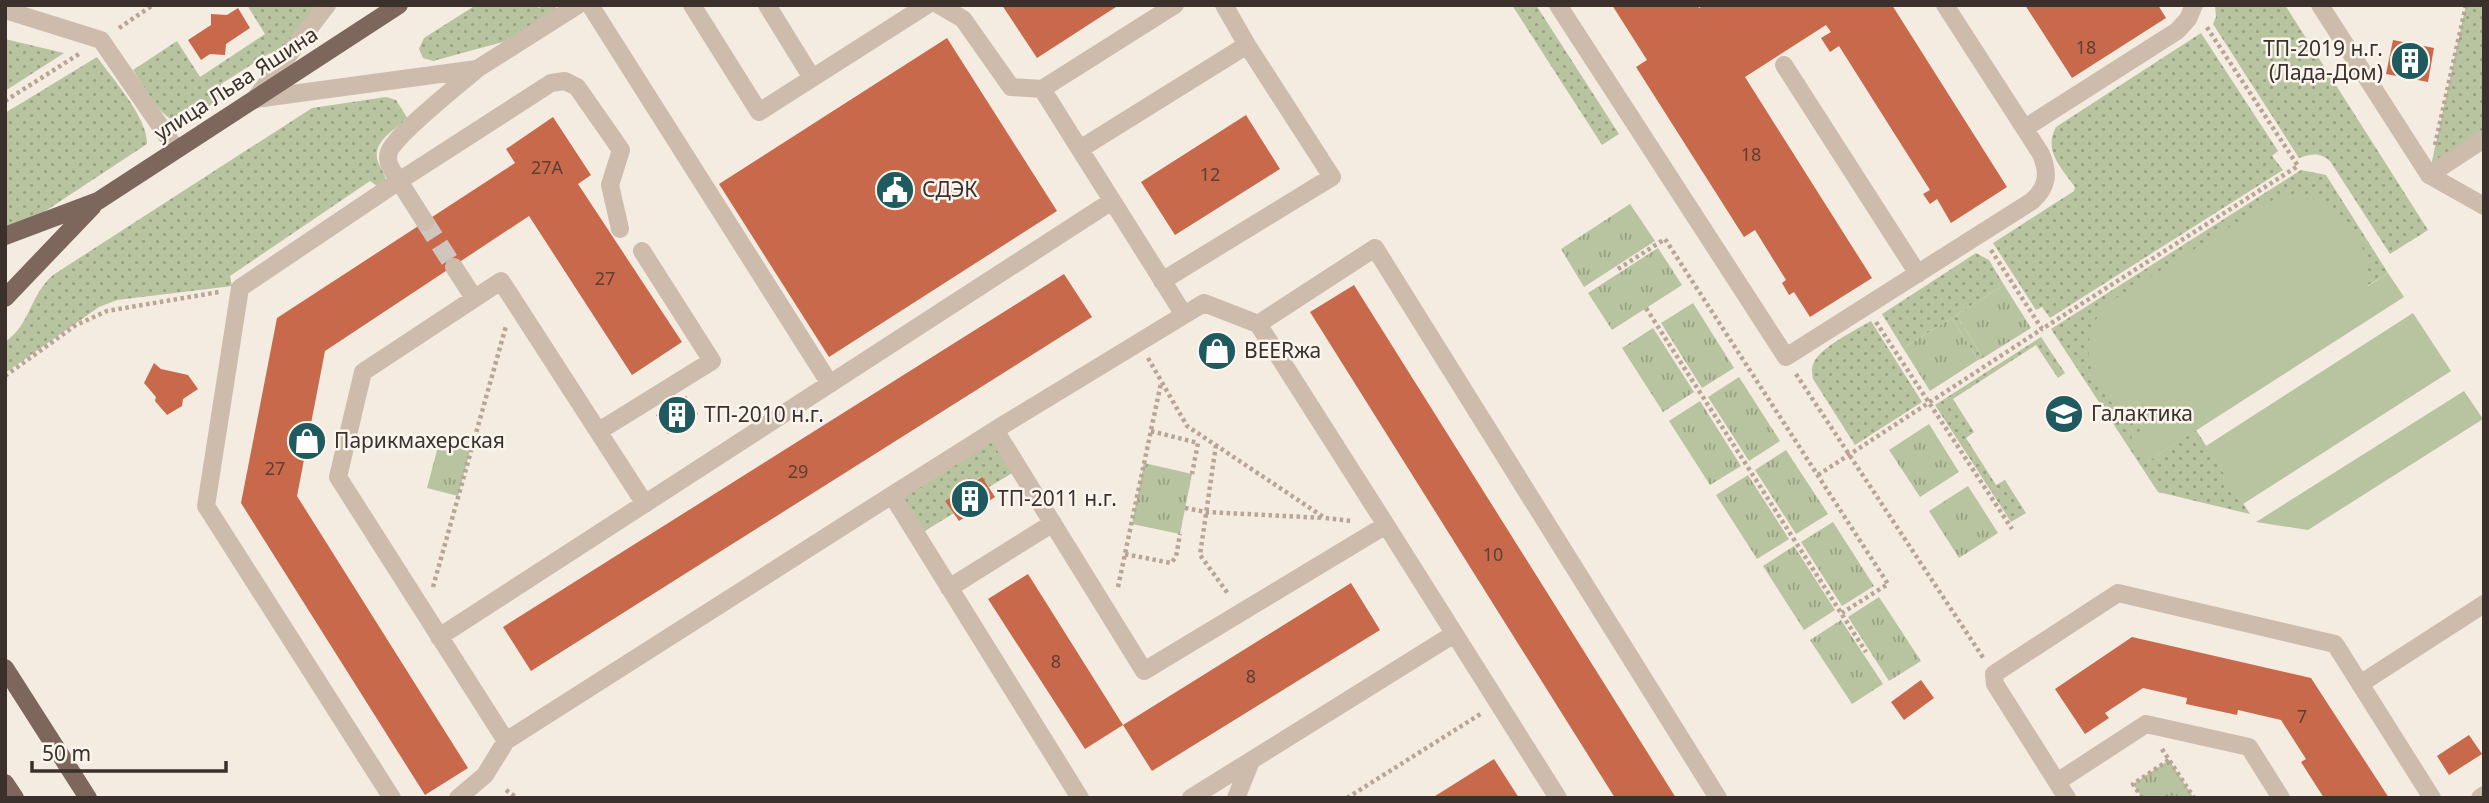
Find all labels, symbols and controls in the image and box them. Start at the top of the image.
street label: улица Льва Яшина [148,20,323,147]
place label: ТП-2019 н.г. (Лада-Дом) [2263,34,2383,86]
house number: 18 [2076,35,2096,59]
building icon: ТП-2019 н.г. (Лада-Дом) [2389,40,2431,82]
house number: 18 [1741,142,1761,166]
house number: 27А [531,155,564,179]
house number: 12 [1200,162,1220,186]
public building icon: СДЭК [874,169,916,211]
place label: СДЭК [922,175,977,203]
house number: 27 [595,266,615,290]
shop icon: BEERжа [1196,330,1238,372]
place label: BEERжа [1244,336,1321,364]
school or university icon: Галактика [2043,393,2085,435]
building icon: ТП-2010 н.г. [656,394,698,436]
place label: Галактика [2091,399,2193,427]
place label: ТП-2010 н.г. [704,400,824,428]
shop icon: Парикмахерская [286,420,328,462]
place label: Парикмахерская [334,426,505,454]
house number: 27 [265,456,285,480]
house number: 29 [788,459,808,483]
building icon: ТП-2011 н.г. [949,478,991,520]
place label: ТП-2011 н.г. [997,484,1117,512]
house number: 10 [1483,542,1503,566]
house number: 8 [1051,649,1061,673]
house number: 8 [1246,664,1256,688]
house number: 7 [2297,704,2307,728]
scale bar [32,730,226,774]
text: 50 m [42,739,91,767]

